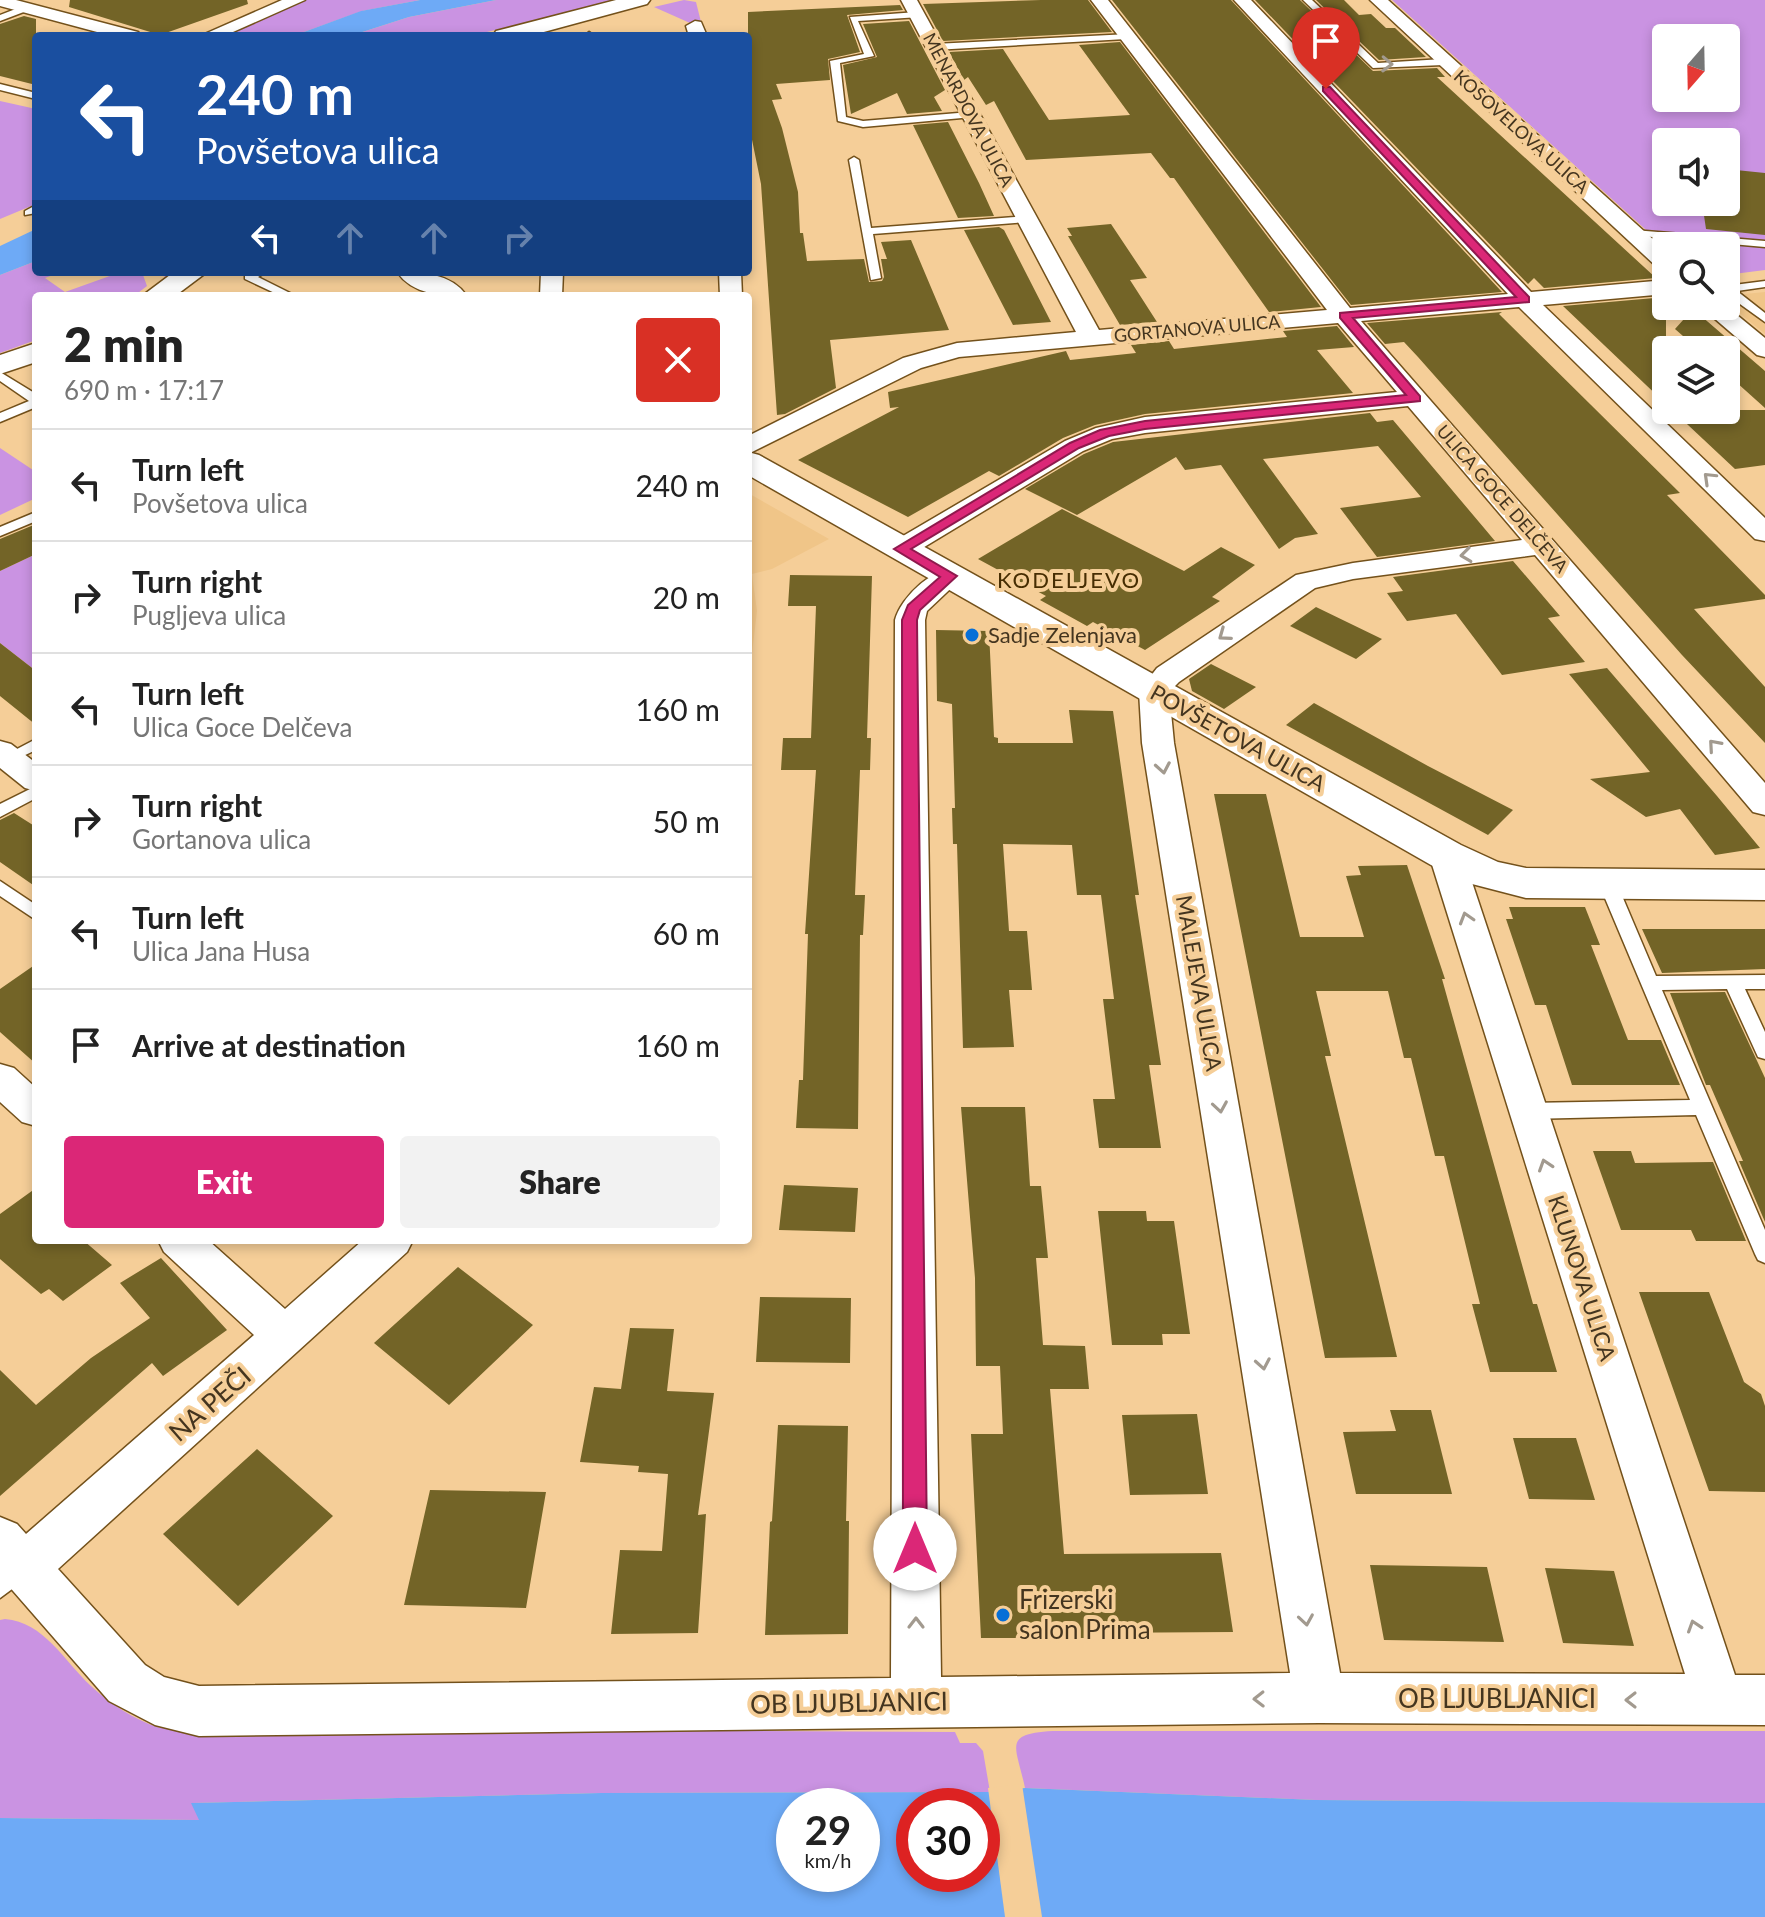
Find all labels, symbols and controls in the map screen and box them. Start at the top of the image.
pin [1292,7,1360,89]
icon: arrive [1304,19,1348,63]
north arrow [1652,24,1740,112]
map controls [1652,24,1740,424]
street label: MENARDOVA ULICA [919,29,1019,191]
one-way arrow [1382,55,1394,72]
text: 240 m [196,60,354,127]
icon: left [64,64,168,168]
street label: KOSOVELOVA ULICA [1450,65,1594,198]
text: Povšetova ulica [196,128,440,172]
button: sound [1652,128,1740,216]
icon: left [244,216,288,260]
icon: ahead [328,216,372,260]
icon: ahead [412,216,456,260]
icon: right [496,216,540,260]
button: search [1652,232,1740,320]
street label: GORTANOVA ULICA [1113,310,1282,346]
text: 2 min [64,315,184,372]
button: close [636,318,720,402]
button: layers [1652,336,1740,424]
text: 690 m · 17:17 [64,374,224,406]
street label: ULICA GOCE DELČEVA [1432,420,1574,577]
text: Turn left [132,451,244,487]
icon: left [64,463,108,507]
text: 240 m [635,467,720,503]
one-way arrow [1704,473,1718,488]
text: Povšetova ulica [132,487,308,519]
one-way arrow [1459,547,1472,564]
text: Turn right [132,563,262,599]
district label: KODELJEVO [997,566,1141,593]
icon: right [64,575,108,619]
text: 20 m [653,579,720,615]
text: Pugljeva ulica [132,599,286,631]
place label: Sadje Zelenjava [988,621,1137,648]
one-way arrow [1219,625,1233,640]
marker: Sadje Zelenjava [963,626,981,644]
text: Turn left [132,675,244,711]
street label: POVŠETOVA ULICA [1146,678,1330,797]
icon: left [64,687,108,731]
text: 160 m [635,691,720,727]
text: Ulica Goce Delčeva [132,711,353,743]
one-way arrow [1709,739,1724,754]
one-way arrow [1153,761,1170,775]
text: Turn right [132,787,262,823]
icon: right [64,799,108,843]
text: 50 m [653,803,720,839]
text: Gortanova ulica [132,823,311,855]
street label: MALEJEVA ULICA [1171,893,1228,1073]
text: Turn left [132,899,244,935]
icon: left [64,911,108,955]
one-way arrow [1459,912,1475,926]
text: 60 m [653,915,720,951]
text: Ulica Jana Husa [132,935,310,967]
icon: arrive [64,1023,108,1067]
text: Arrive at destination [132,1027,406,1063]
text: 160 m [635,1027,720,1063]
one-way arrow [1210,1100,1227,1114]
button: Exit [64,1136,384,1228]
button: Share [400,1136,720,1228]
one-way arrow [1539,1159,1555,1173]
street label: KLUNOVA ULICA [1543,1192,1622,1364]
one-way arrow [1253,1357,1270,1371]
street label: NA PEČI [162,1359,257,1448]
position arrow [873,1507,957,1591]
place label: Frizerski salon Prima [1019,1583,1151,1645]
marker: Frizerski salon Prima [994,1606,1012,1624]
one-way arrow [1296,1613,1313,1627]
one-way arrow [907,1616,924,1629]
one-way arrow [1687,1620,1703,1633]
street label: OB LJUBLJANICI [1398,1682,1596,1714]
street label: OB LJUBLJANICI [750,1684,948,1720]
one-way arrow [1252,1690,1265,1707]
one-way arrow [1624,1691,1637,1709]
speed limit sign: 30 [896,1788,1000,1892]
text: 29 [805,1806,851,1854]
text: km/h [805,1848,851,1872]

